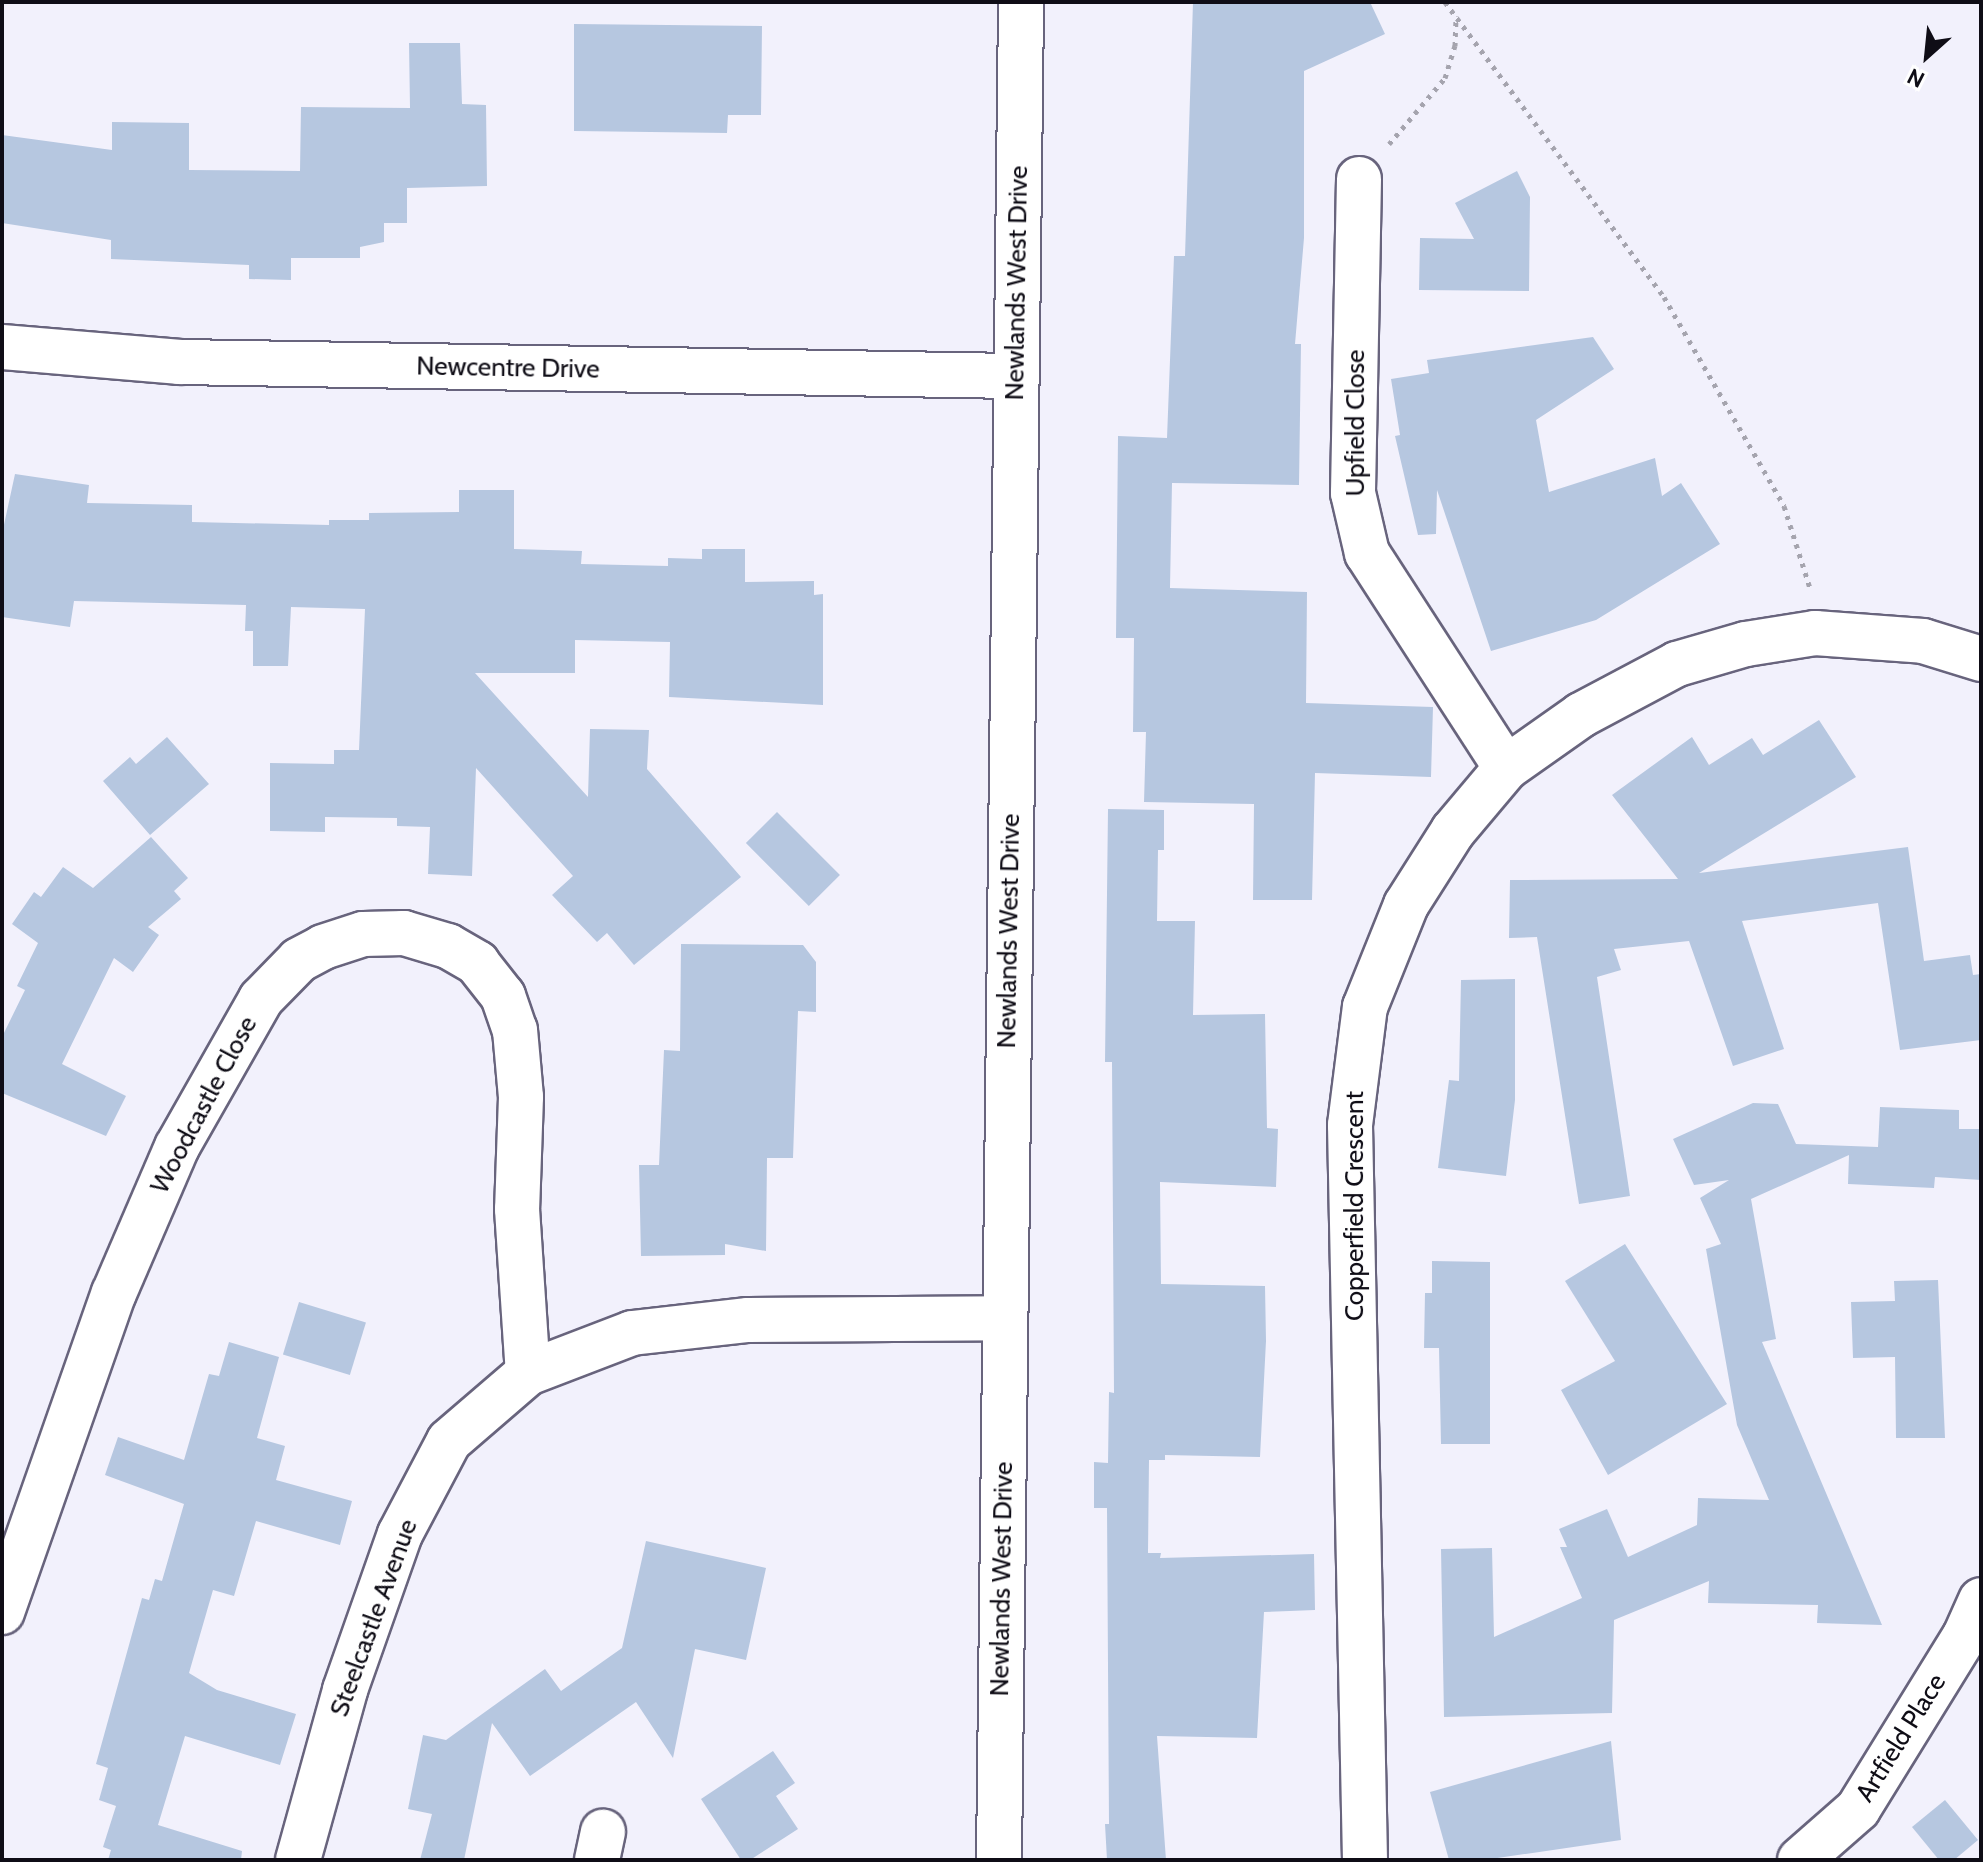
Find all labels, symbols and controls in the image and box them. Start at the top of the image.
north arrow [1887,16,1967,96]
text: N [1903,62,1929,93]
street label: Newlands West Drive [999,165,1035,401]
street label: Upfield Close [1340,350,1372,496]
street label: Newcentre Drive [416,351,600,385]
street label: Newlands West Drive [991,813,1027,1049]
street label: Woodcastle Close [144,1011,264,1199]
street label: Copperfield Crescent [1339,1091,1371,1321]
street label: Newlands West Drive [984,1461,1020,1697]
street label: Steelcastle Avenue [324,1515,424,1721]
street label: Artfield Place [1849,1668,1953,1808]

